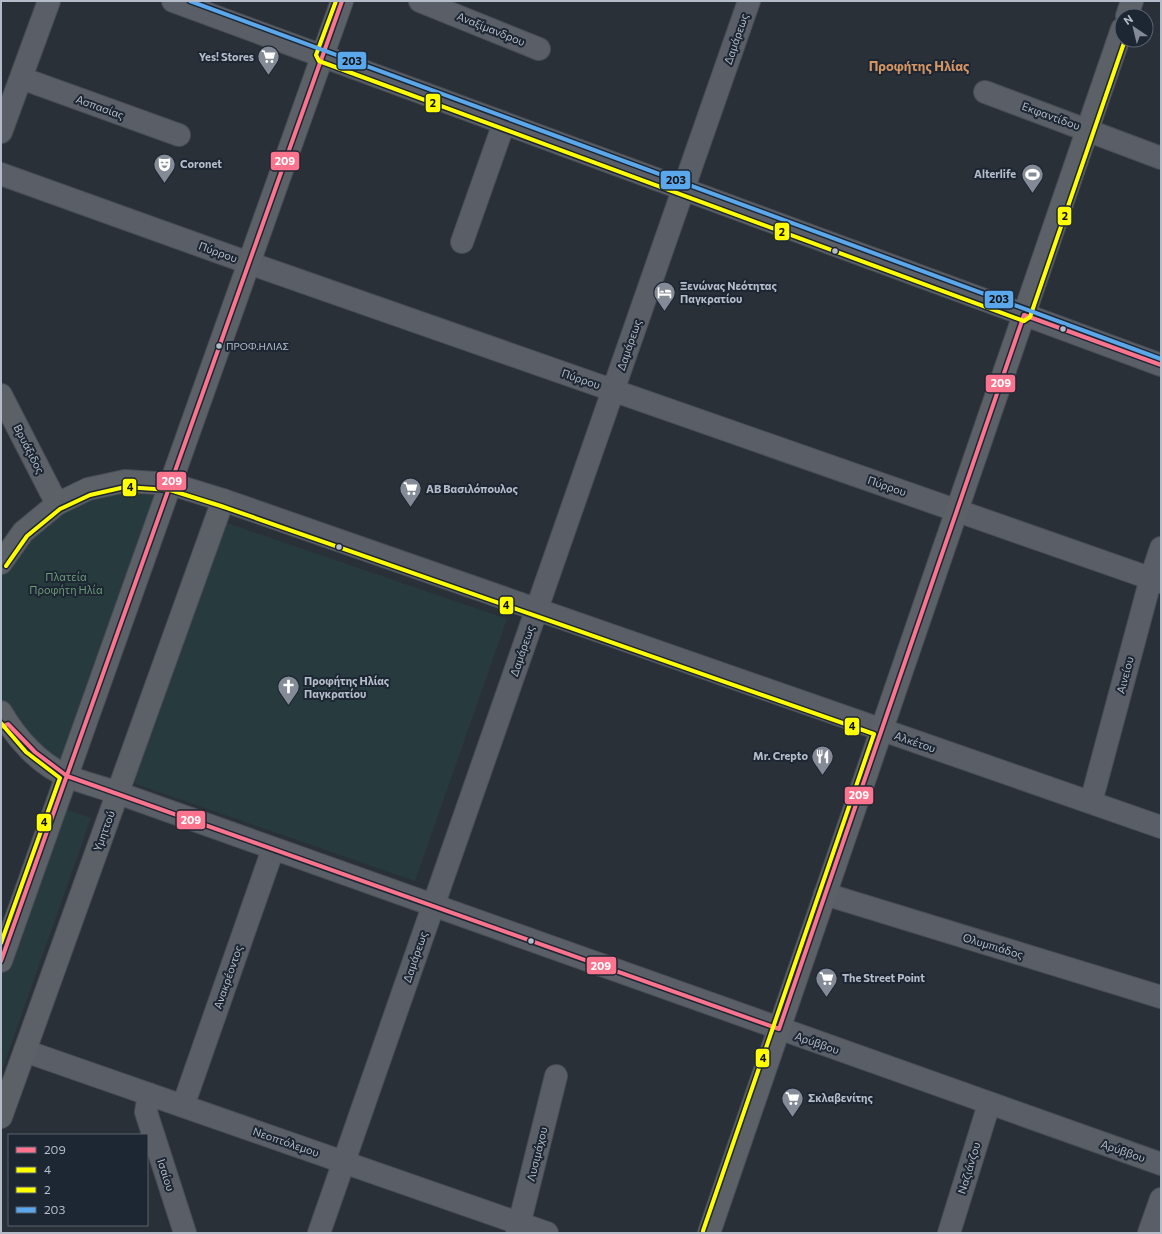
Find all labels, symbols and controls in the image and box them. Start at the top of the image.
north arrow [1114,8,1154,48]
street label: Αναξίμανδρου [455,9,527,48]
street label: Δαμάρεως [721,12,750,66]
text: N [1121,12,1135,27]
supermarket icon: Yes! Stores [256,44,282,77]
place label: Yes! Stores [199,50,254,63]
line badge: 203 [337,51,367,70]
text: 203 [342,54,362,67]
district label: Προφήτης Ηλίας [869,58,969,74]
street label: Ασπασίας [74,92,126,121]
line badge: 2 [425,93,441,113]
text: 2 [430,96,436,109]
street label: Εκφαντίδου [1020,99,1082,132]
theatre icon: Coronet [151,151,177,184]
line badge: 209 [270,151,300,171]
text: 209 [275,154,295,167]
place label: Coronet [180,157,222,170]
sports icon: Alterlife [1019,161,1045,194]
place label: Alterlife [974,167,1016,180]
line badge: 203 [660,170,691,190]
text: 203 [666,173,686,186]
line badge: 2 [1057,206,1072,226]
text: 2 [1062,209,1068,222]
line badge: 2 [774,222,790,241]
text: 2 [779,225,785,238]
street label: Πύρρου [197,239,239,264]
unlabelled marker [830,246,840,256]
hotel icon: Ξενώνας Νεότητας Παγκρατίου [652,279,678,312]
place label: Ξενώνας Νεότητας Παγκρατίου [680,279,777,305]
line badge: 203 [984,290,1014,309]
text: 203 [989,292,1009,305]
street label: Δαμάρεως [614,318,643,372]
unlabelled marker [1058,324,1068,334]
place label: ΠΡΟΦ.ΗΛΙΑΣ [226,340,289,352]
marker: ΠΡΟΦ.ΗΛΙΑΣ [214,341,224,351]
street label: Πύρρου [560,366,602,391]
line badge: 209 [985,374,1016,393]
text: 209 [991,376,1011,389]
street label: Βρυάξιδος [11,422,47,476]
line badge: 209 [156,471,187,491]
street label: Πύρρου [866,473,908,498]
text: 209 [162,474,182,487]
supermarket icon: ΑΒ Βασιλόπουλος [398,476,424,509]
line badge: 4 [122,478,137,497]
text: 4 [127,480,134,493]
place label: ΑΒ Βασιλόπουλος [426,482,518,495]
unlabelled marker [334,542,344,552]
park label: Πλατεία Προφήτη Ηλία [29,570,103,596]
line badge: 4 [499,596,514,615]
text: 4 [503,598,510,611]
street label: Δαμάρεως [507,624,536,678]
street label: Αινείου [1113,655,1136,695]
church icon: Προφήτης Ηλίας Παγκρατίου [275,674,301,707]
place label: Προφήτης Ηλίας Παγκρατίου [304,674,389,700]
line badge: 4 [844,717,860,736]
text: 4 [849,719,856,732]
street label: Αλκέτου [893,728,938,755]
restaurant icon: Mr. Crepto [810,743,836,776]
place label: Mr. Crepto [753,749,808,762]
line badge: 209 [844,786,874,805]
text: 209 [849,788,869,801]
street label: Υμηττού [90,809,117,853]
line badge: 209 [176,810,206,830]
line badge: 4 [36,813,52,832]
text: 209 [181,813,201,826]
text: 4 [41,815,48,828]
street label: Δαμάρεως [400,930,429,984]
street label: Ολυμπιάδος [961,930,1025,961]
unlabelled marker [526,936,536,946]
street label: Ανακρέοντος [211,943,245,1010]
line badge: 209 [586,956,617,975]
text: 209 [591,959,611,972]
supermarket icon: The Street Point [813,965,839,998]
place label: The Street Point [842,971,925,984]
street label: Αρύββου [793,1029,841,1056]
line badge: 4 [755,1048,770,1068]
text: 4 [760,1051,767,1064]
supermarket icon: Σκλαβενίτης [780,1085,806,1118]
place label: Σκλαβενίτης [808,1091,873,1104]
street label: Νεοπτόλεμου [251,1124,321,1159]
street label: Λυσιμάχου [523,1125,550,1182]
legend [8,1134,148,1226]
street label: Αρύββου [1099,1137,1147,1164]
street label: Ναζιάνζου [954,1140,983,1195]
text: 209 [44,1142,66,1156]
street label: Ισαίου [155,1157,178,1192]
text: 4 [44,1162,51,1176]
text: 2 [44,1182,51,1196]
text: 203 [44,1202,65,1216]

